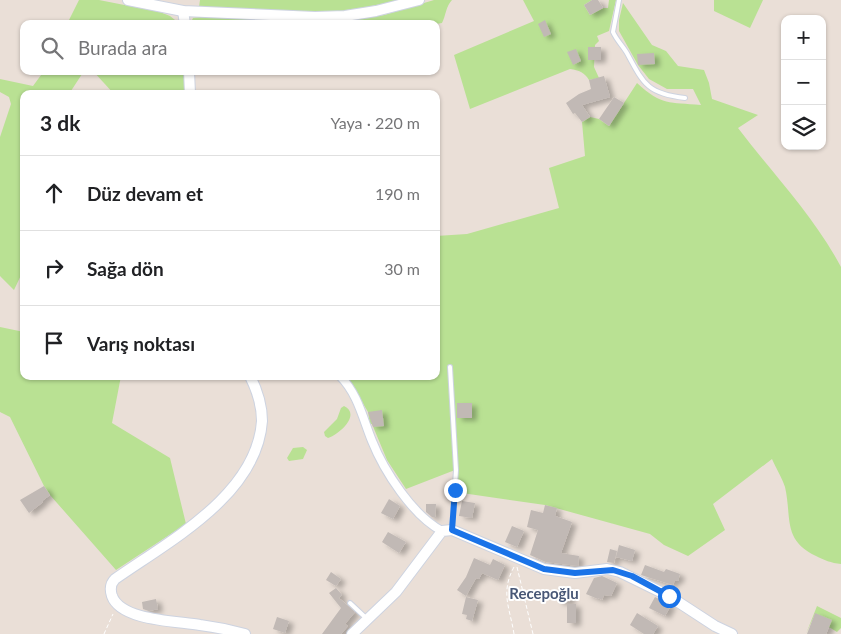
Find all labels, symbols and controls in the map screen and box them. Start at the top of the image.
map controls [781,15,826,150]
button: + [781,15,826,60]
search box [20,20,440,75]
icon: search [38,34,66,62]
text: Burada ara [78,36,167,59]
button: − [781,60,826,105]
button: layers [781,105,826,150]
text: 3 dk [40,110,80,135]
text: Yaya · 220 m [331,113,420,132]
icon: ahead [40,179,68,207]
text: Düz devam et [87,182,203,205]
text: 190 m [375,184,420,203]
icon: right [40,254,68,282]
text: Sağa dön [87,257,164,280]
text: 30 m [384,259,420,278]
icon: arrive [40,329,68,357]
text: Varış noktası [87,332,195,355]
route end [444,479,467,502]
district label: Recepoğlu [509,584,579,602]
route start [658,585,681,608]

